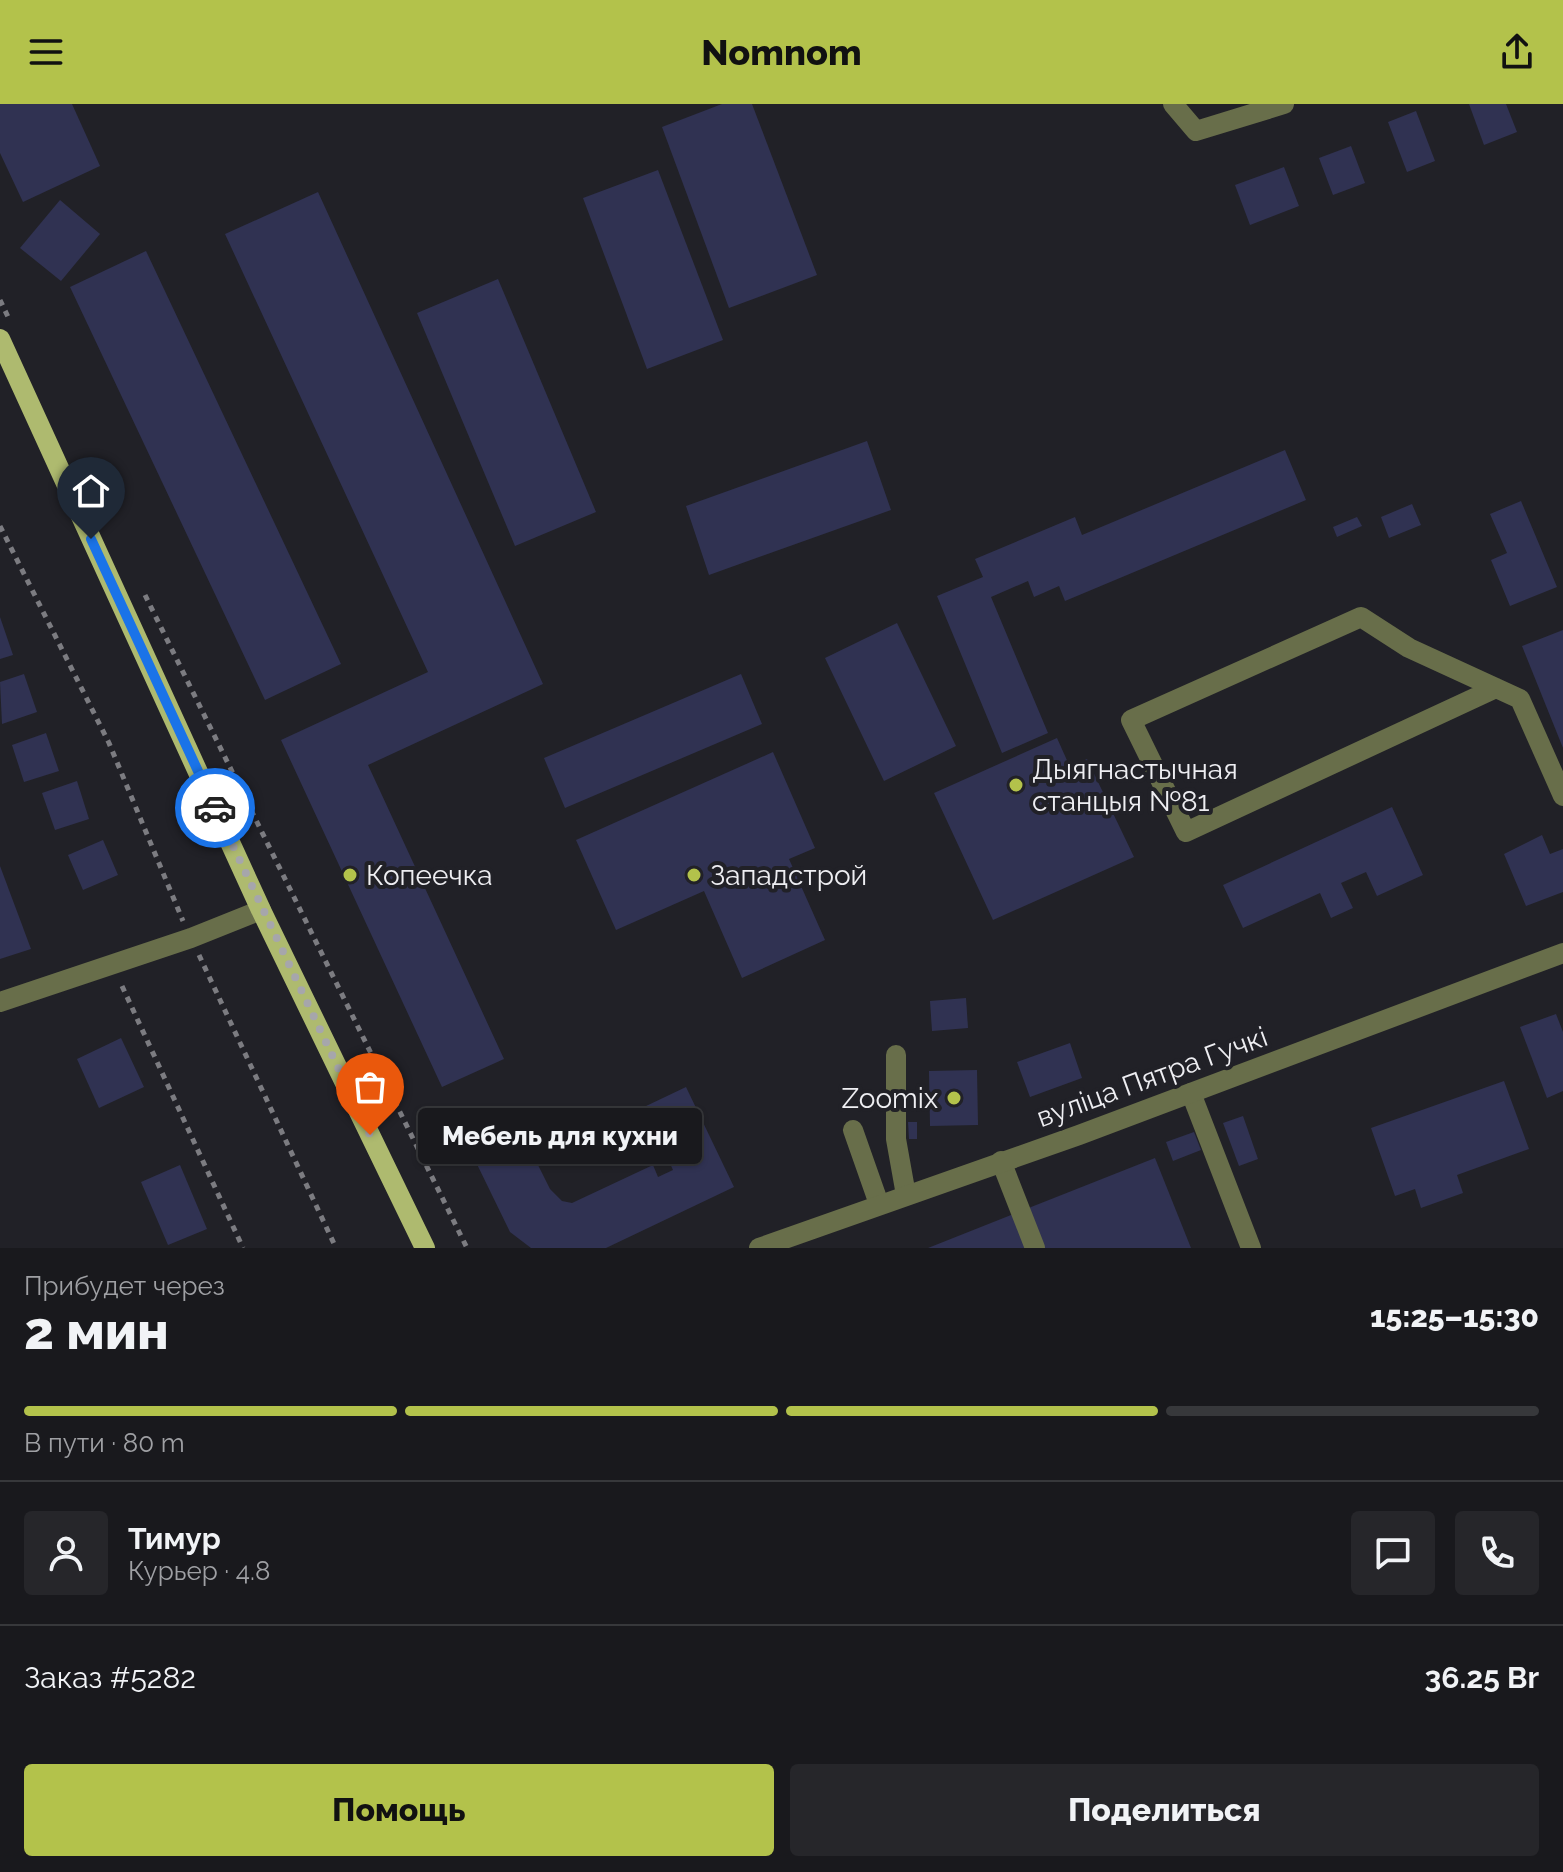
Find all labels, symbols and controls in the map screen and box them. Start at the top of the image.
icon: menu [24,30,68,74]
icon: share [1495,30,1539,74]
text: Nomnom [701,31,862,73]
pin [57,457,125,539]
icon: home [69,469,113,513]
place label: Дыягнастычная станцыя №81 [1032,753,1238,818]
courier [175,768,255,848]
marker: Дыягнастычная станцыя №81 [1007,776,1025,794]
icon: car [193,786,237,830]
place label: Копеечка [366,859,493,892]
place label: Западстрой [710,859,867,892]
marker: Копеечка [341,866,359,884]
marker: Западстрой [685,866,703,884]
street label: вуліца Пятра Гучкі [1032,1020,1272,1134]
pin [336,1053,404,1135]
icon: bag [348,1065,392,1109]
place label: Zoomix [842,1082,938,1115]
marker: Zoomix [945,1089,963,1107]
callout: Мебель для кухни [418,1107,702,1163]
text: Мебель для кухни [442,1121,678,1151]
text: Прибудет через [24,1271,225,1301]
text: 15:25–15:30 [1370,1299,1539,1334]
text: 2 мин [24,1300,169,1361]
text: В пути · 80 m [24,1428,185,1458]
button: person [24,1511,108,1595]
button: chat [1351,1511,1435,1595]
button: phone [1455,1511,1539,1595]
text: Тимур [128,1521,221,1556]
text: Курьер · 4.8 [128,1556,270,1586]
text: Заказ #5282 [24,1660,196,1695]
text: 36.25 Br [1425,1660,1539,1695]
button: Помощь [24,1764,774,1856]
button: Поделиться [790,1764,1539,1856]

